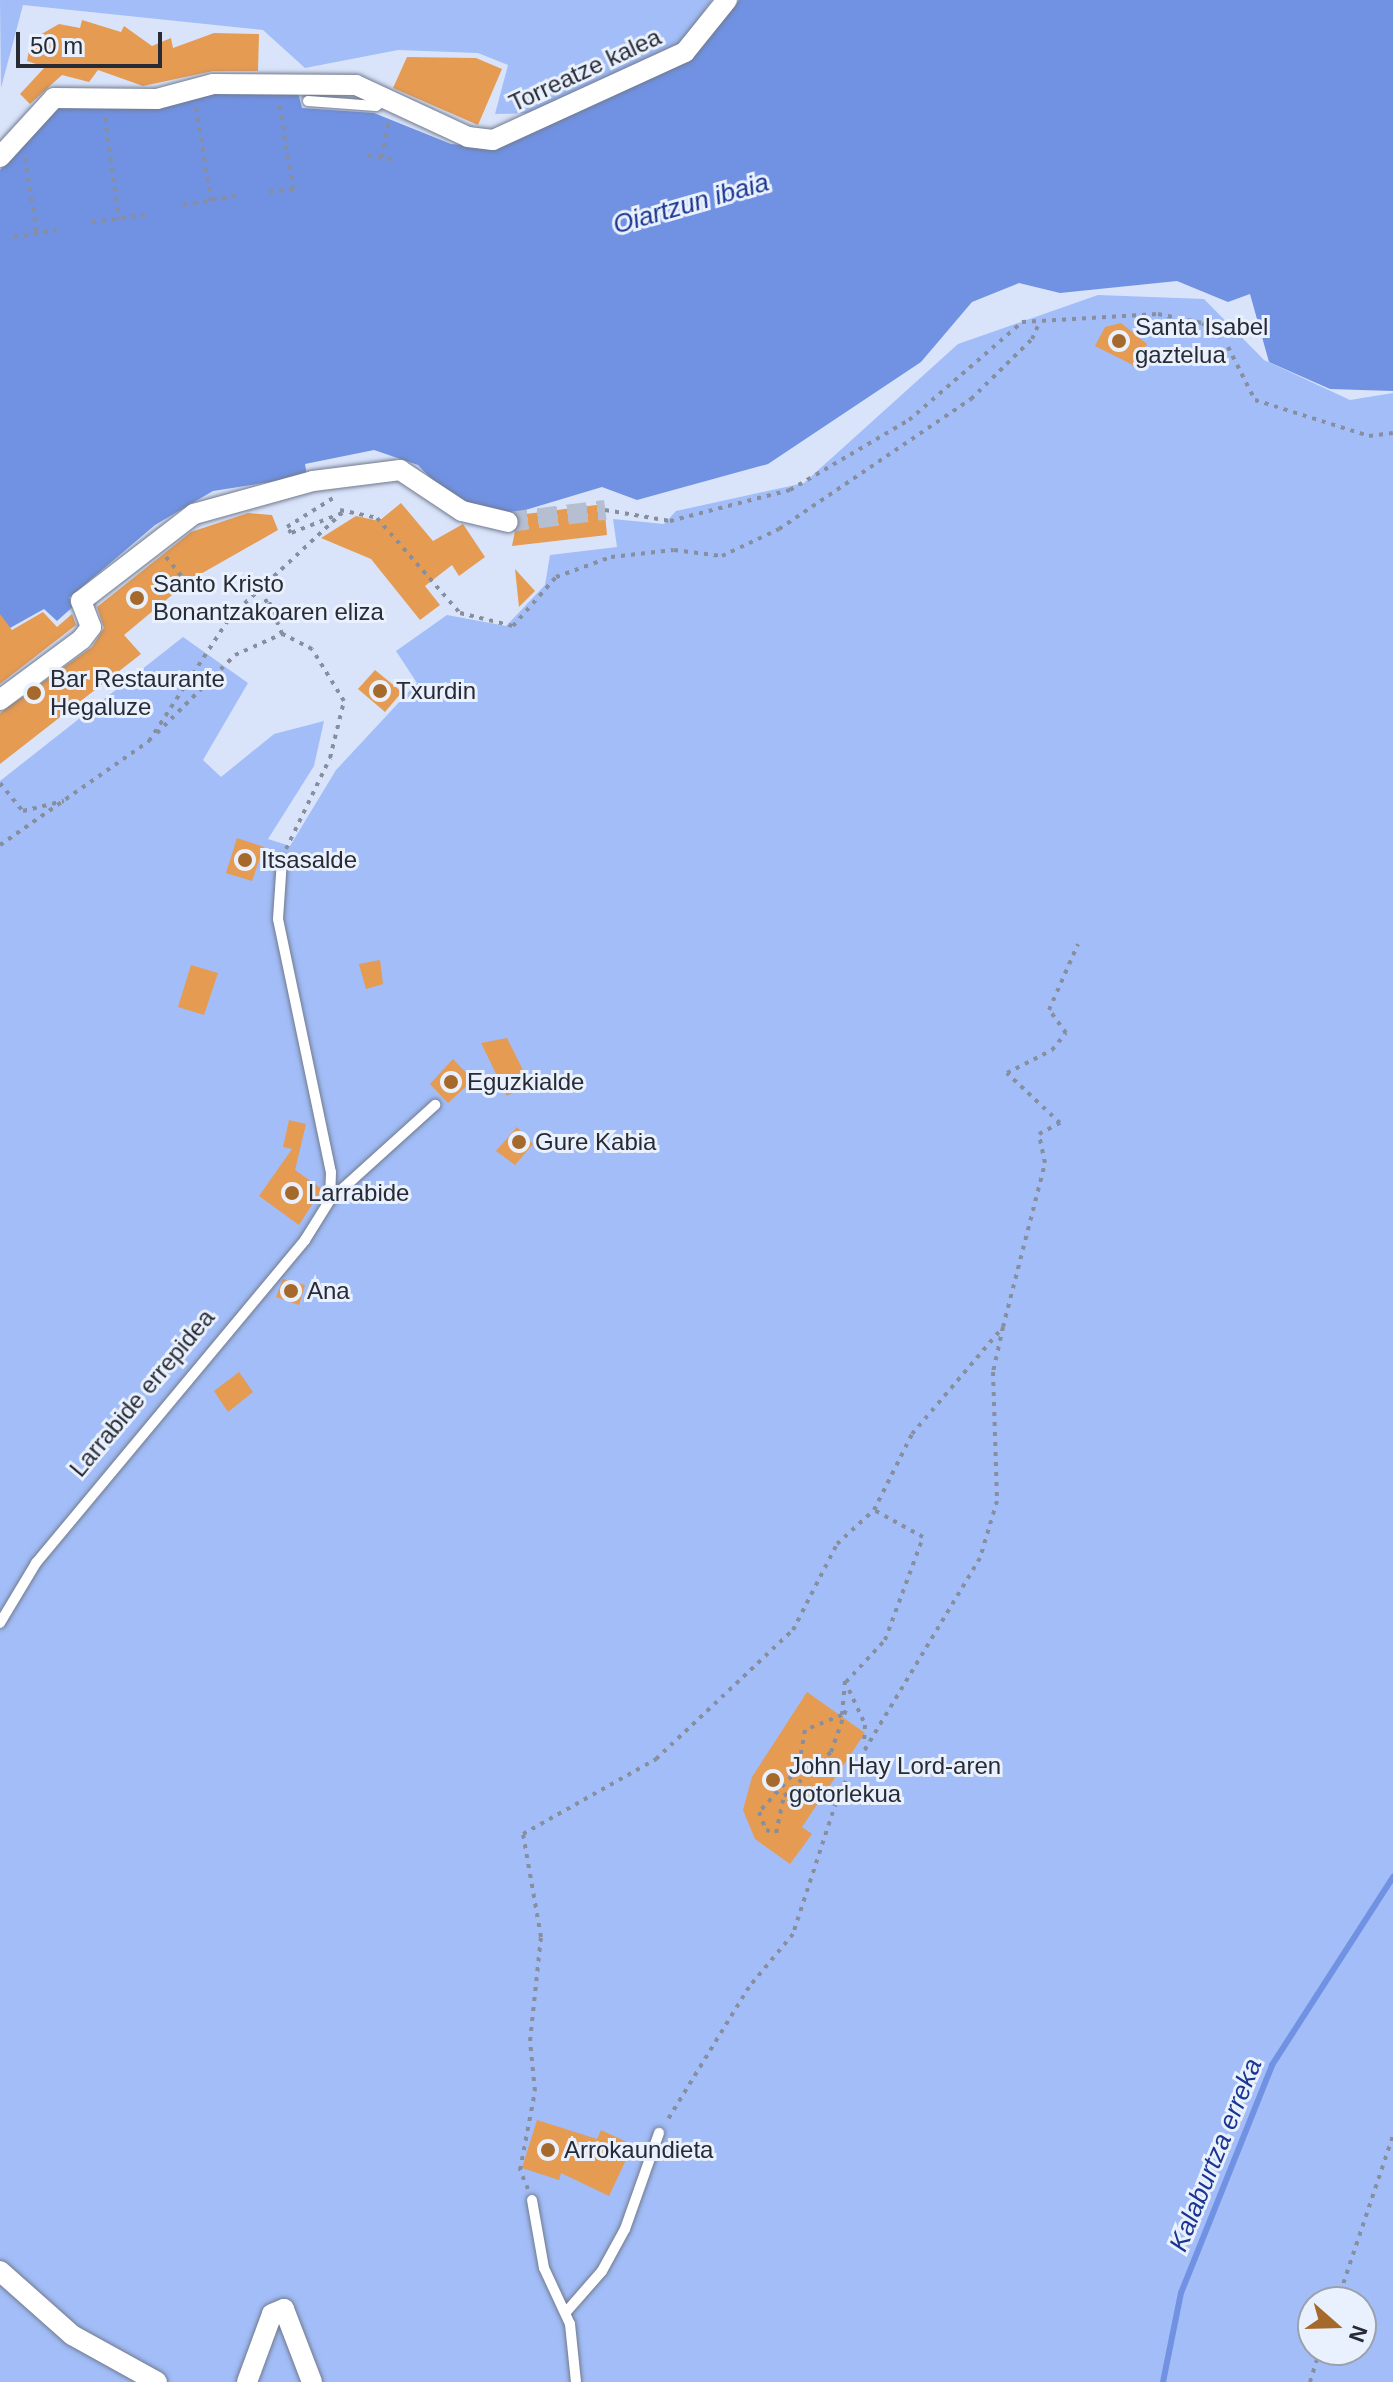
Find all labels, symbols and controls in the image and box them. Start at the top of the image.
scale bar [20,16,166,66]
street label: Torreatze kalea [505,22,665,118]
text: 50 m [30,32,83,59]
water label: Oiartzun ibaia [610,167,772,241]
place label: Santa Isabel gaztelua [1135,313,1268,369]
marker: Santa Isabel gaztelua [1110,332,1128,350]
place label: Santo Kristo Bonantzakoaren eliza [153,570,384,626]
marker: Santo Kristo Bonantzakoaren eliza [128,589,146,607]
place label: Bar Restaurante Hegaluze [50,665,225,721]
place label: Txurdin [396,677,476,705]
marker: Txurdin [371,682,389,700]
marker: Bar Restaurante Hegaluze [25,684,43,702]
place label: Itsasalde [261,846,357,874]
marker: Itsasalde [236,851,254,869]
place label: Eguzkialde [467,1068,584,1096]
marker: Eguzkialde [442,1073,460,1091]
place label: Gure Kabia [535,1128,656,1156]
marker: Gure Kabia [510,1133,528,1151]
place label: Larrabide [308,1179,409,1207]
marker: Larrabide [283,1184,301,1202]
place label: Ana [307,1277,350,1305]
marker: Ana [282,1282,300,1300]
street label: Larrabide errepidea [64,1304,220,1482]
place label: John Hay Lord-aren gotorlekua [789,1752,1001,1808]
marker: John Hay Lord-aren gotorlekua [764,1771,782,1789]
water label: Kalaburtza erreka [1163,2054,1269,2256]
place label: Arrokaundieta [564,2136,713,2164]
marker: Arrokaundieta [539,2141,557,2159]
north arrow [1297,2286,1377,2366]
text: N [1344,2322,1373,2345]

